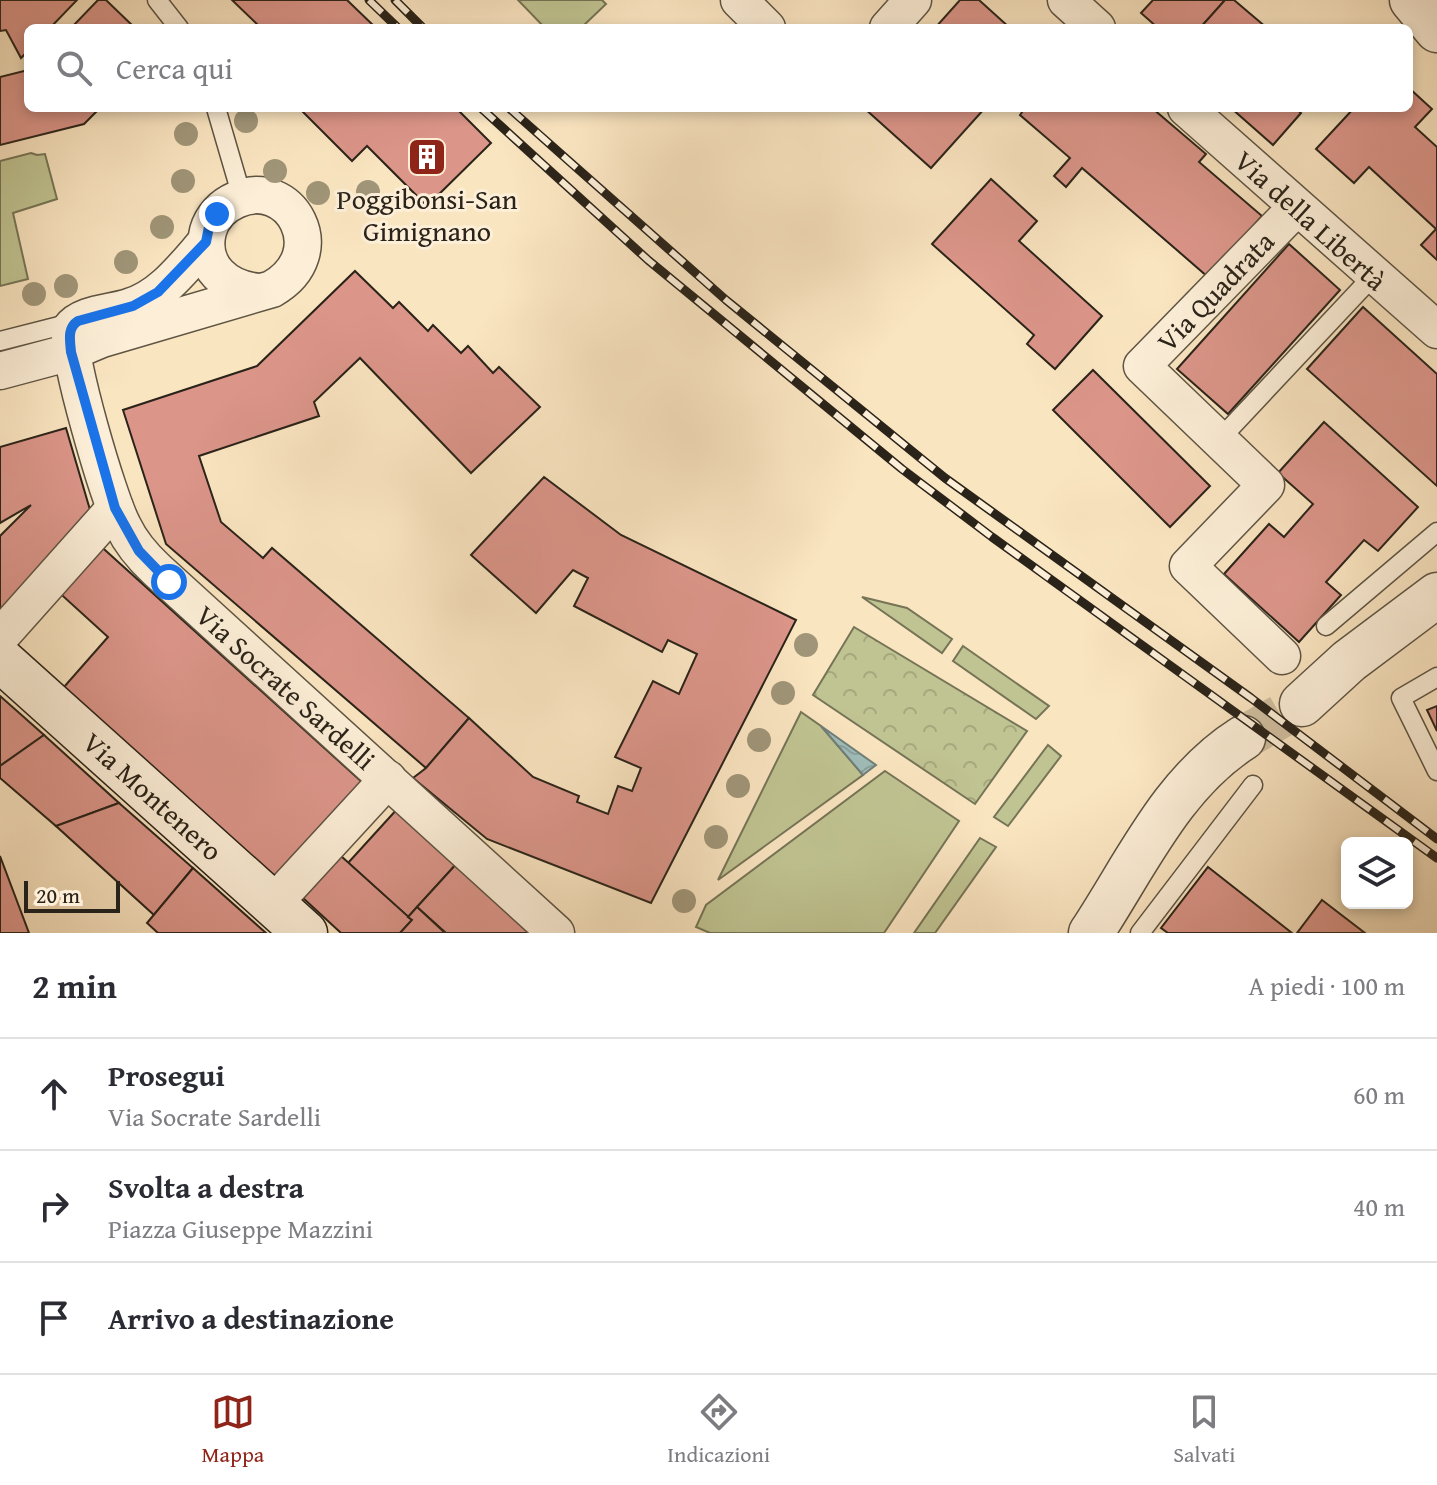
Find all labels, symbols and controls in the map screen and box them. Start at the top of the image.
search box [24,24,1413,112]
icon: search [52,46,96,90]
text: Cerca qui [116,46,233,90]
building icon: Poggibonsi-San Gimignano [406,136,448,178]
street label: Via della Libertà [1226,140,1397,300]
place label: Poggibonsi-San Gimignano [337,178,518,251]
route end [199,196,235,232]
street label: Via Quadrata [1147,221,1284,360]
route start [151,564,187,600]
street label: Via Socrate Sardelli [187,595,385,779]
street label: Via Montenero [74,722,232,870]
map controls [1341,837,1413,909]
button: layers [1341,837,1413,909]
scale bar [24,877,120,913]
text: 20 m [36,879,80,911]
text: 2 min [32,961,117,1010]
text: A piedi · 100 m [1249,966,1405,1005]
text: Prosegui [108,1053,225,1097]
icon: ahead [32,1072,76,1116]
text: 60 m [1353,1075,1405,1114]
text: Via Socrate Sardelli [108,1097,321,1136]
text: Svolta a destra [108,1165,304,1209]
icon: right [32,1184,76,1228]
text: 40 m [1353,1187,1405,1226]
text: Piazza Giuseppe Mazzini [108,1209,373,1248]
icon: arrive [32,1296,76,1340]
text: Arrivo a destinazione [108,1296,394,1340]
tab: Mappa [202,1390,264,1470]
tab: Indicazioni [667,1390,770,1470]
tab: Salvati [1173,1390,1235,1470]

